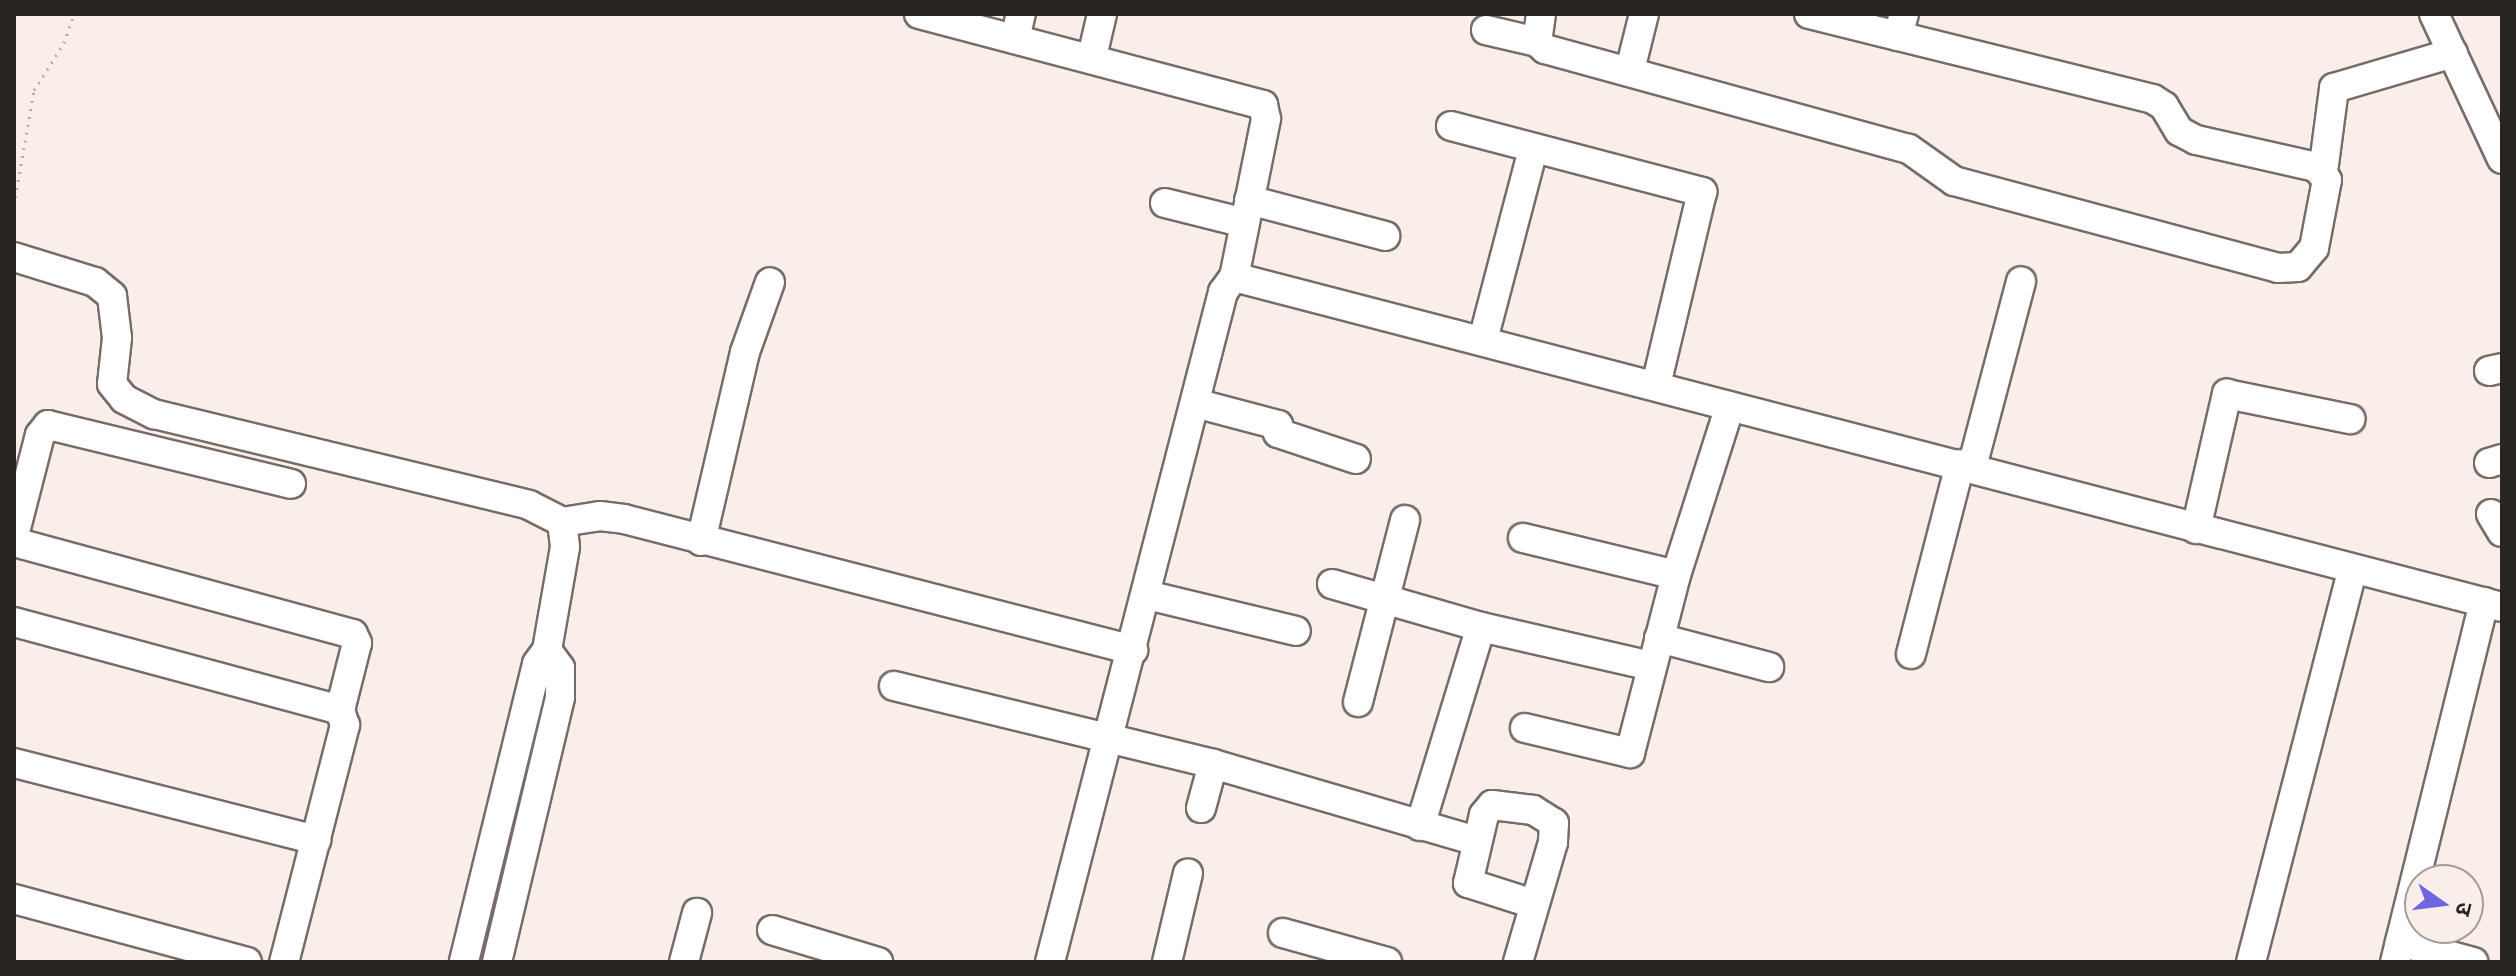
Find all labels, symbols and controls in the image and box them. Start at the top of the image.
north arrow [2404,864,2484,944]
text: उ [2449,899,2481,919]

